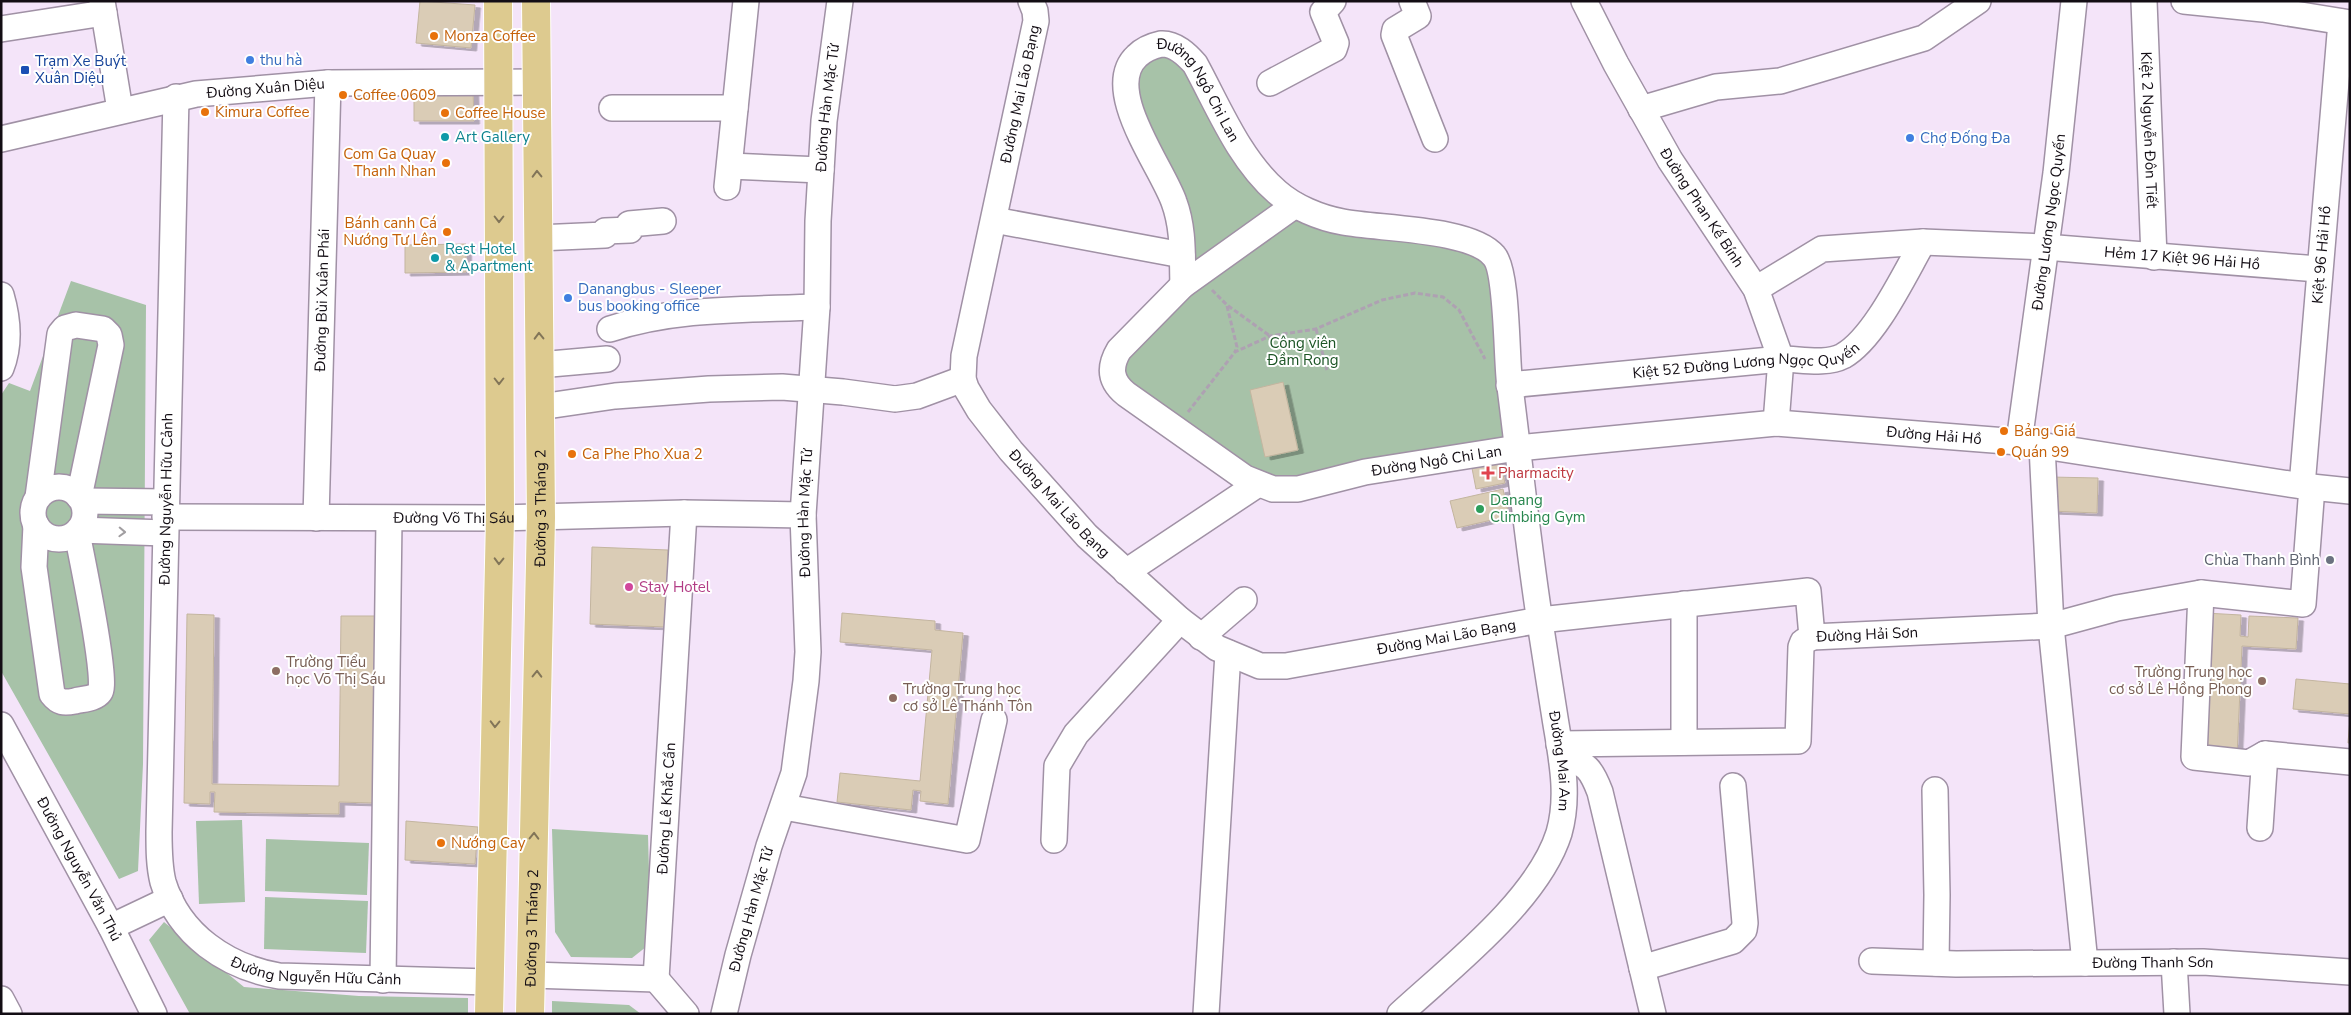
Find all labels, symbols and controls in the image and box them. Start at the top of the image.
street label: Đường Mai Lão Bạng [995,23,1044,166]
place label: Monza Coffee [444,26,536,46]
marker: Monza Coffee [428,30,440,42]
street label: Đường Ngô Chi Lan [1155,34,1244,146]
street label: Đường Hàn Mặc Tử [811,41,844,174]
place label: thu hà [260,50,303,70]
place label: Trạm Xe Buýt Xuân Diệu [35,51,127,88]
street label: Kiệt 2 Nguyễn Đôn Tiết [2136,51,2162,209]
marker: thu hà [244,54,256,66]
marker: Trạm Xe Buýt Xuân Diệu [19,64,31,76]
street label: Đường Xuân Diệu [205,73,326,103]
place label: Coffee 0609 [353,85,436,105]
marker: Coffee 0609 [337,89,349,101]
place label: Kimura Coffee [215,102,310,122]
place label: Coffee House [455,103,546,123]
marker: Kimura Coffee [199,106,211,118]
marker: Coffee House [439,107,451,119]
place label: Art Gallery [455,127,530,147]
place label: Chợ Đống Đa [1920,128,2011,148]
marker: Art Gallery [439,131,451,143]
marker: Chợ Đống Đa [1904,132,1916,144]
street label: Đường Lương Ngọc Quyến [2027,133,2070,313]
street label: Đường Phan Kế Bính [1655,143,1749,271]
place label: Com Ga Quay Thanh Nhan [343,144,436,181]
marker: Com Ga Quay Thanh Nhan [440,157,452,169]
one-way arrow [532,169,542,177]
street label: Kiệt 96 Hải Hồ [2307,205,2336,305]
place label: Bánh canh Cá Nướng Tư Lên [343,213,437,250]
one-way arrow [493,215,504,223]
marker: Bánh canh Cá Nướng Tư Lên [441,226,453,238]
street label: Đường Bùi Xuân Phái [310,228,334,373]
place label: Rest Hotel & Apartment [445,239,533,276]
street label: Hẻm 17 Kiệt 96 Hải Hồ [2103,242,2261,274]
marker: Rest Hotel & Apartment [429,252,441,264]
place label: Danangbus - Sleeper bus booking office [578,279,722,316]
marker: Danangbus - Sleeper bus booking office [562,292,574,304]
one-way arrow [534,332,544,340]
park label: Công viên Đầm Rong [1266,333,1339,370]
street label: Kiệt 52 Đường Lương Ngọc Quyến [1631,338,1864,383]
one-way arrow [494,378,504,385]
street label: Đường Nguyễn Hữu Cảnh [154,413,178,586]
place label: Bảng Giá [2014,421,2076,441]
street label: Đường Hải Hồ [1885,422,1982,449]
marker: Bảng Giá [1998,425,2010,437]
street label: Đường Ngô Chi Lan [1369,441,1503,481]
place label: Quán 99 [2011,442,2069,462]
place label: Ca Phe Pho Xua 2 [582,444,703,464]
street label: Đường Mai Lão Bạng [1004,444,1114,562]
marker: Quán 99 [1995,446,2007,458]
street label: Đường Hàn Mặc Tử [793,447,818,579]
marker: Ca Phe Pho Xua 2 [566,448,578,460]
street label: Đường 3 Tháng 2 [530,449,551,568]
place label: Pharmacity [1498,463,1574,483]
marker: Pharmacity [1482,467,1494,479]
place label: Danang Climbing Gym [1490,490,1586,527]
marker: Danang Climbing Gym [1474,503,1486,515]
street label: Đường Võ Thị Sáu [392,508,515,528]
one-way arrow [118,526,126,537]
place label: Chùa Thanh Bình [2204,550,2320,570]
marker: Chùa Thanh Bình [2324,554,2336,566]
one-way arrow [494,558,504,565]
place label: Stay Hotel [639,577,711,597]
marker: Stay Hotel [623,581,635,593]
street label: Đường Mai Lão Bạng [1374,615,1518,660]
street label: Đường Hải Sơn [1815,622,1919,647]
place label: Trường Tiểu học Võ Thị Sáu [286,652,386,689]
place label: Trường Trung học cơ sở Lê Hồng Phong [2109,662,2252,699]
marker: Trường Tiểu học Võ Thị Sáu [270,665,282,677]
one-way arrow [532,669,543,677]
marker: Trường Trung học cơ sở Lê Hồng Phong [2256,675,2268,687]
place label: Trường Trung học cơ sở Lê Thánh Tôn [903,679,1032,716]
marker: Trường Trung học cơ sở Lê Thánh Tôn [887,692,899,704]
street label: Đường Mai Am [1544,708,1574,812]
one-way arrow [490,720,500,728]
street label: Đường Lê Khắc Cần [652,742,680,876]
street label: Đường Nguyễn Văn Thủ [32,793,126,945]
one-way arrow [528,832,539,840]
place label: Nướng Cay [451,833,526,853]
marker: Nướng Cay [435,837,447,849]
street label: Đường Hàn Mặc Tử [724,843,779,975]
street label: Đường 3 Tháng 2 [521,869,543,988]
street label: Đường Nguyễn Hữu Cảnh [227,951,402,989]
street label: Đường Thanh Sơn [2091,952,2214,973]

